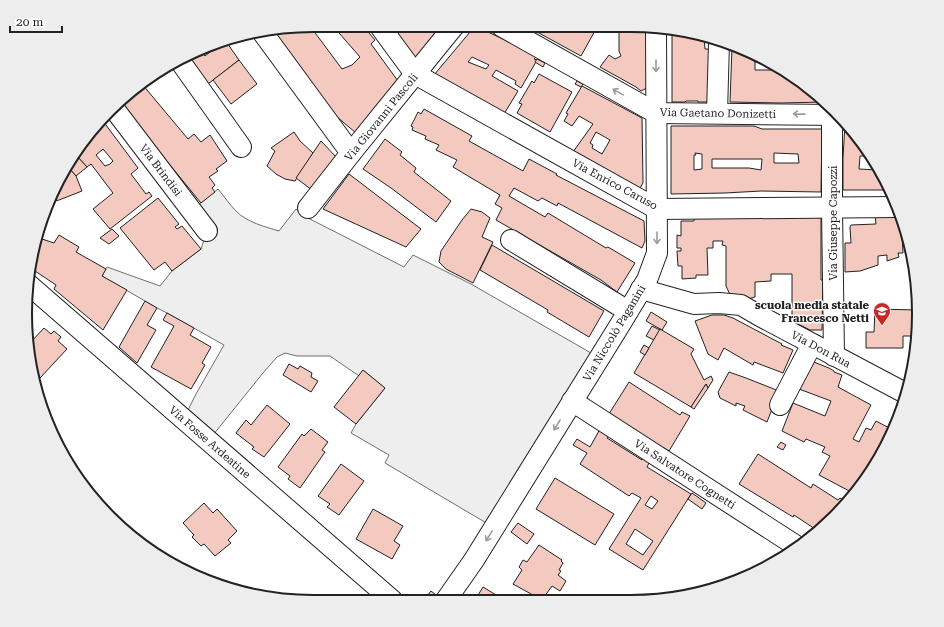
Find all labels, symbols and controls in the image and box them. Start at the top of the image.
scale bar [10,8,62,34]
text: 20 m [16,15,43,29]
one-way arrow [652,59,660,72]
street label: Via Giovanni Pascoli [342,71,421,164]
one-way arrow [612,87,624,95]
street label: Via Gaetano Donizetti [660,106,777,121]
one-way arrow [793,111,806,118]
street label: Via Brindisi [137,142,185,199]
street label: Via Enrico Caruso [570,156,660,213]
street label: Via Giuseppe Capozzi [827,165,840,280]
one-way arrow [653,231,661,244]
street label: Via Niccolò Paganini [580,282,649,384]
place label: scuola media statale Francesco Netti [755,299,870,325]
school or university icon: scuola media statale Francesco Netti [872,301,892,326]
street label: Via Don Rua [789,328,853,371]
street label: Via Fosse Ardeatine [166,403,253,481]
one-way arrow [553,419,561,431]
street label: Via Salvatore Cognetti [632,437,738,512]
one-way arrow [484,530,492,542]

